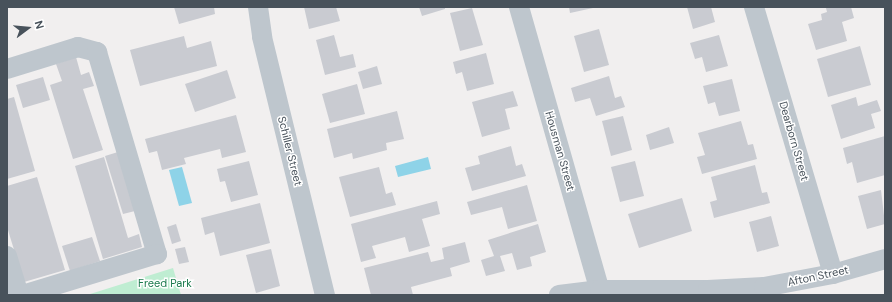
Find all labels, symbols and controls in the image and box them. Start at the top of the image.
north arrow [8,8,48,48]
text: N [32,19,47,30]
street label: Dearborn Street [776,100,812,182]
street label: Housman Street [542,110,578,192]
street label: Schiller Street [275,115,305,187]
street label: Afton Street [786,263,850,289]
park label: Freed Park [138,276,192,290]

